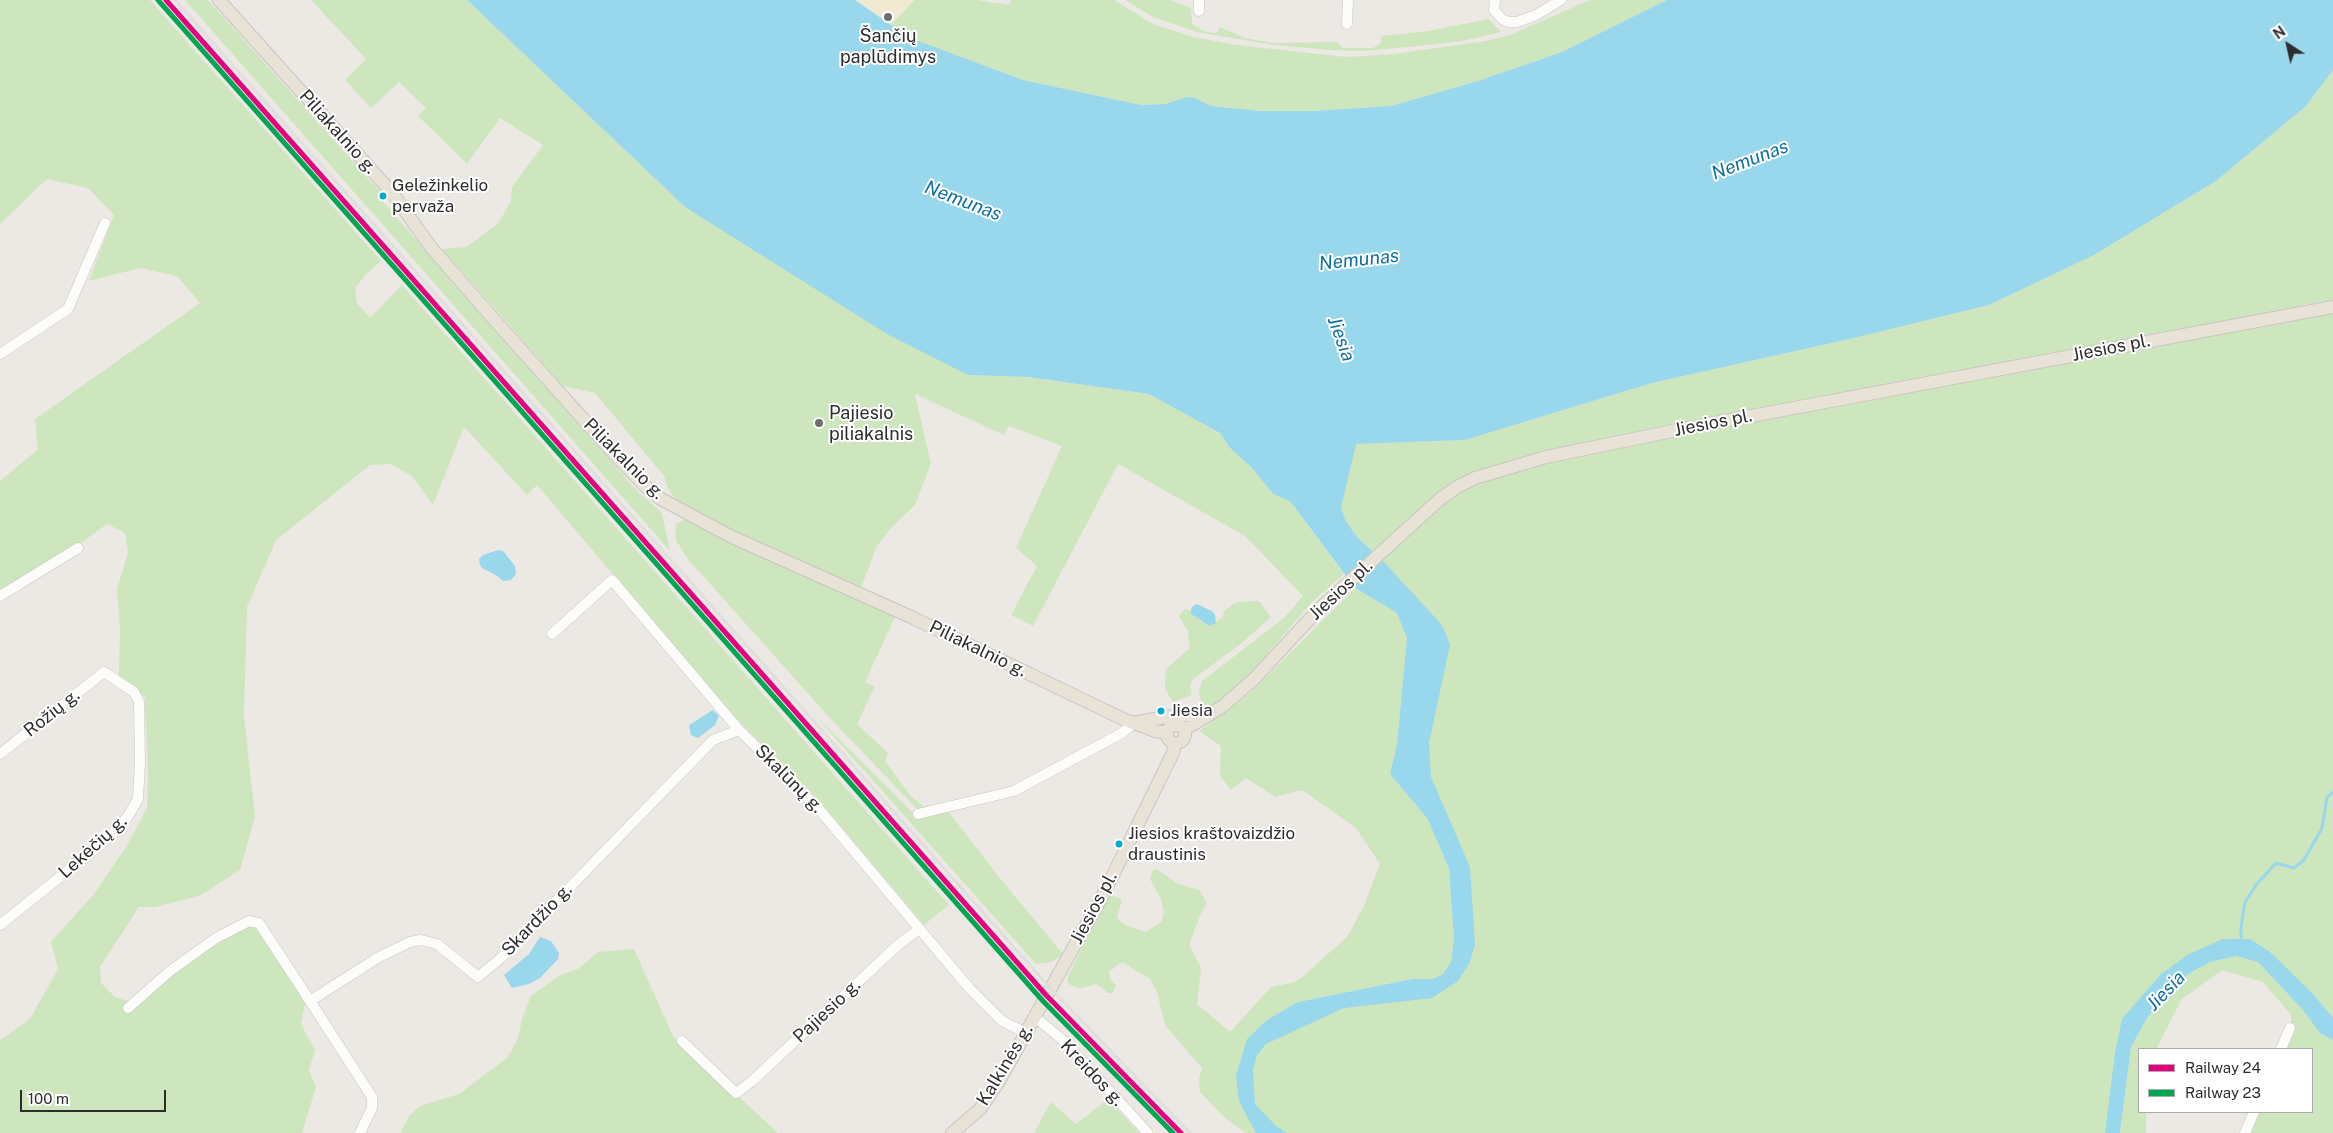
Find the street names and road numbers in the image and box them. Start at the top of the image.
street label: Piliakalnio g. [295,86,381,178]
street label: Jiesios pl. [2070,330,2152,366]
street label: Jiesios pl. [1672,405,1754,441]
street label: Piliakalnio g. [579,414,669,504]
street label: Jiesios pl. [1305,555,1377,625]
street label: Piliakalnio g. [926,616,1030,682]
street label: Rožių g. [20,684,84,742]
street label: Skalūnų g. [750,740,828,818]
street label: Lekėčių g. [54,811,132,883]
street label: Jiesios pl. [1066,868,1122,948]
street label: Skardžio g. [497,879,577,961]
street label: Pajiesio g. [789,974,865,1048]
street label: Kalkinės g. [972,1020,1038,1110]
street label: Kreidos g. [1056,1035,1128,1111]

